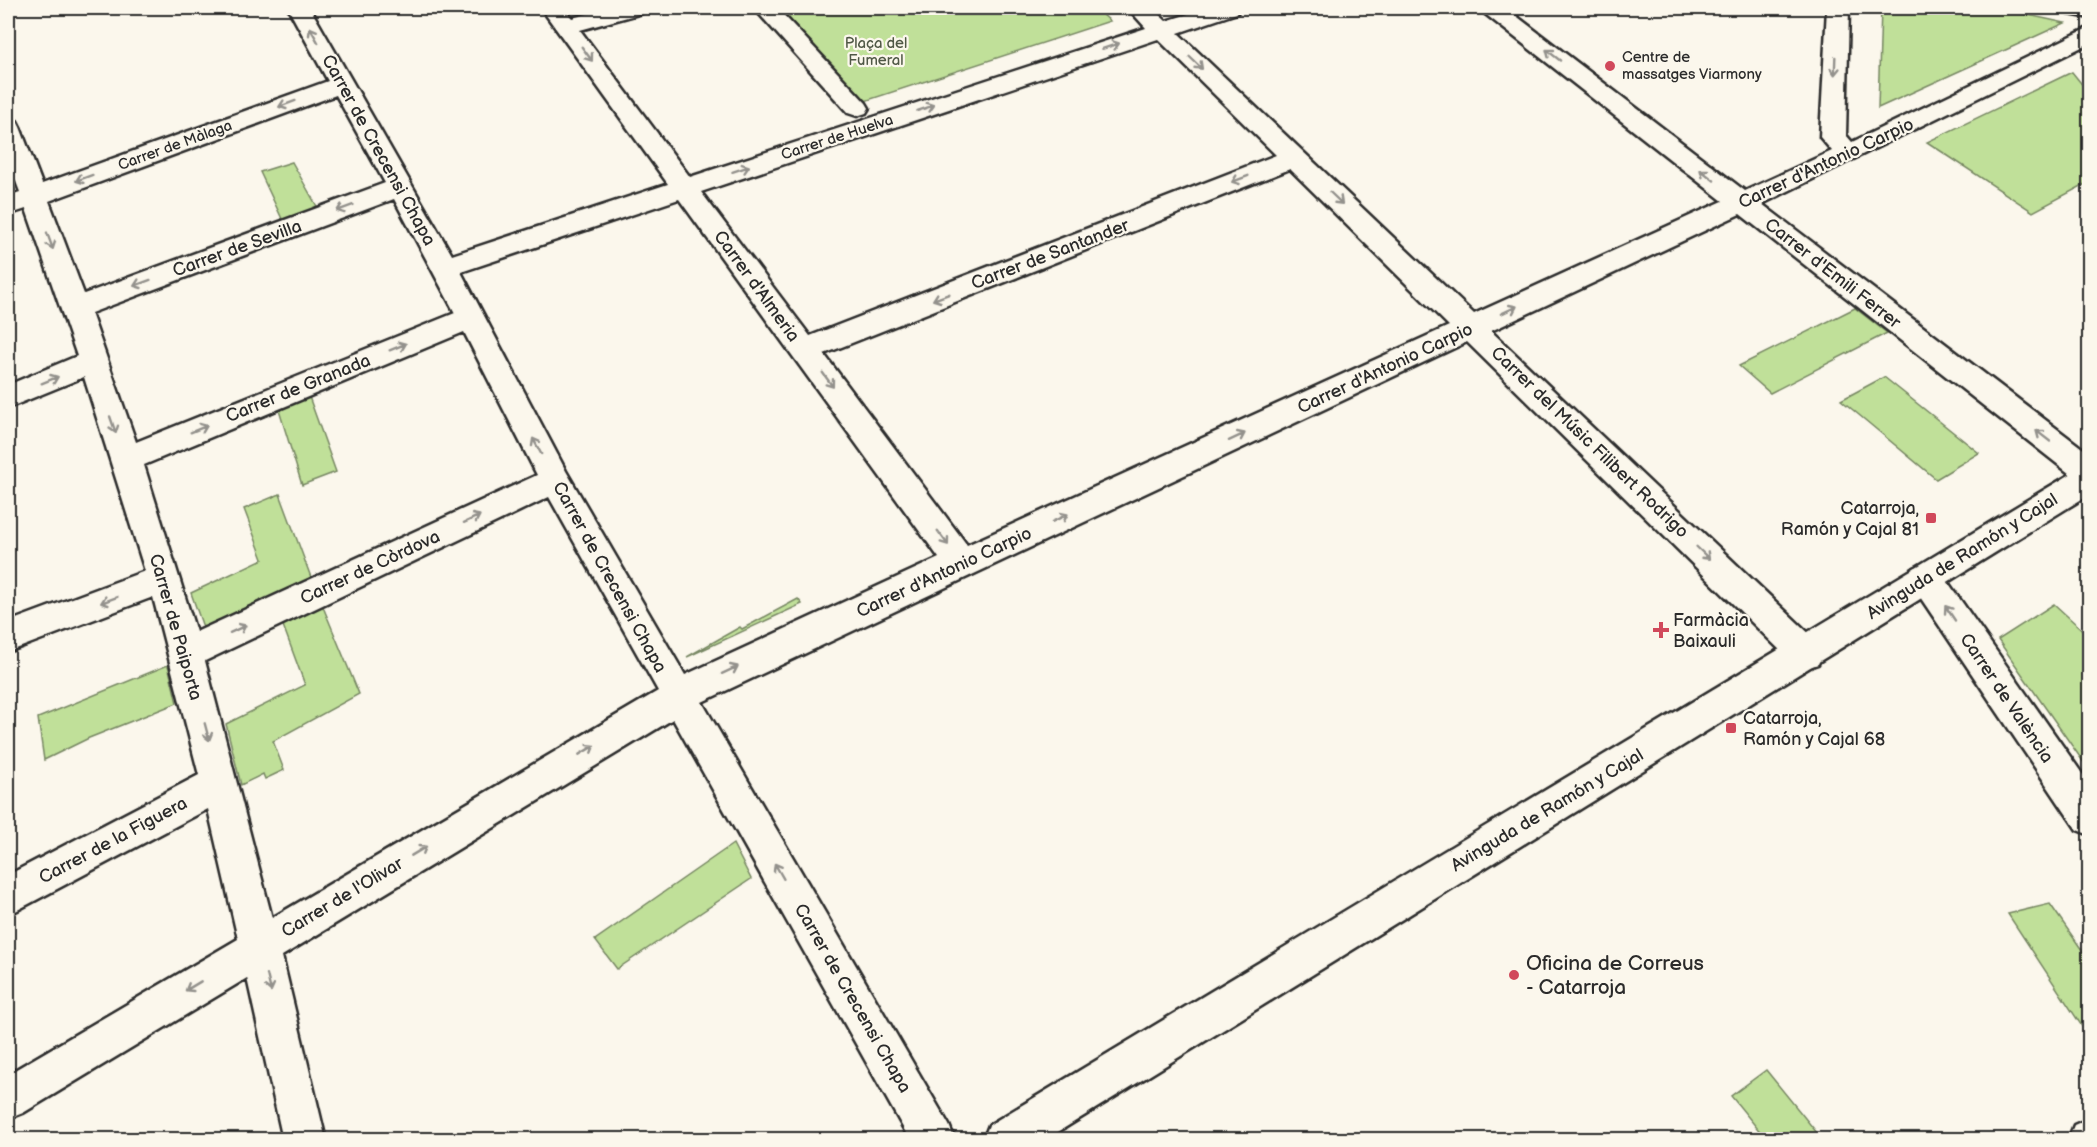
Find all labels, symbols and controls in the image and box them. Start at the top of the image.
one-way arrow [308,26,319,44]
park label: Plaça del Fumeral [845,34,907,70]
one-way arrow [1101,40,1120,51]
one-way arrow [581,46,593,62]
place label: Centre de massatges Viarmony [1622,48,1762,84]
one-way arrow [1545,49,1561,62]
street label: Carrer de Crecensi Chapa [317,51,440,249]
one-way arrow [1189,55,1204,70]
one-way arrow [1830,55,1841,75]
marker: Centre de massatges Viarmony [1603,59,1617,73]
one-way arrow [278,99,297,110]
one-way arrow [916,101,935,112]
street label: Carrer de Huelva [779,110,896,165]
street label: Carrer d'Antonio Carpio [1735,114,1917,213]
street label: Carrer de Màlaga [116,116,235,175]
one-way arrow [731,163,750,174]
one-way arrow [1699,168,1715,181]
one-way arrow [75,173,94,184]
one-way arrow [1231,175,1250,186]
one-way arrow [1329,191,1344,205]
one-way arrow [336,203,355,214]
street label: Carrer d'Emili Ferrer [1761,214,1905,333]
street label: Carrer de Sevilla [170,215,304,282]
street label: Carrer de Santander [968,215,1132,294]
street label: Carrer d'Almeria [709,227,804,346]
one-way arrow [45,231,56,250]
one-way arrow [133,278,152,289]
one-way arrow [932,292,951,303]
one-way arrow [1500,304,1518,315]
street label: Carrer d'Antonio Carpio [1294,319,1476,418]
one-way arrow [389,341,407,352]
street label: Carrer del Músic Filibert Rodrigo [1487,342,1693,542]
street label: Carrer de Granada [223,350,374,427]
one-way arrow [821,372,834,388]
one-way arrow [40,374,58,385]
one-way arrow [109,416,120,434]
one-way arrow [189,423,207,434]
one-way arrow [2036,429,2052,442]
one-way arrow [1227,430,1245,442]
one-way arrow [531,437,542,455]
street label: Carrer de Crecensi Chapa [548,478,671,676]
street label: Avinguda de Ramón y Cajal [1863,489,2062,624]
place label: Catarroja, Ramón y Cajal 81 [1781,498,1919,540]
marker: Catarroja, Ramón y Cajal 81 [1924,511,1938,525]
one-way arrow [1050,512,1068,524]
one-way arrow [462,513,480,525]
street label: Carrer d'Antonio Carpio [853,523,1035,622]
street label: Carrer de Còrdova [297,526,443,609]
one-way arrow [937,529,949,545]
one-way arrow [1696,545,1711,560]
street label: Carrer de Paiporta [145,552,206,703]
one-way arrow [100,595,119,606]
one-way arrow [1944,605,1956,622]
place label: Farmàcia Baixauli [1673,610,1749,652]
one-way arrow [229,623,247,635]
marker: Farmàcia Baixauli [1654,623,1668,637]
street label: Carrer de València [1955,630,2058,767]
one-way arrow [721,664,739,676]
place label: Catarroja, Ramón y Cajal 68 [1743,708,1885,750]
marker: Catarroja, Ramón y Cajal 68 [1724,721,1738,735]
one-way arrow [201,723,213,742]
one-way arrow [578,744,595,756]
street label: Avinguda de Ramón y Cajal [1447,745,1647,876]
street label: Carrer de la Figuera [36,792,191,888]
one-way arrow [410,844,427,856]
street label: Carrer de l'Olivar [278,853,407,942]
one-way arrow [773,863,785,880]
street label: Carrer de Crecensi Chapa [790,900,915,1097]
place label: Oficina de Correus - Catarroja [1526,951,1704,1000]
marker: Oficina de Correus - Catarroja [1507,968,1521,982]
one-way arrow [263,973,275,992]
one-way arrow [185,981,202,993]

